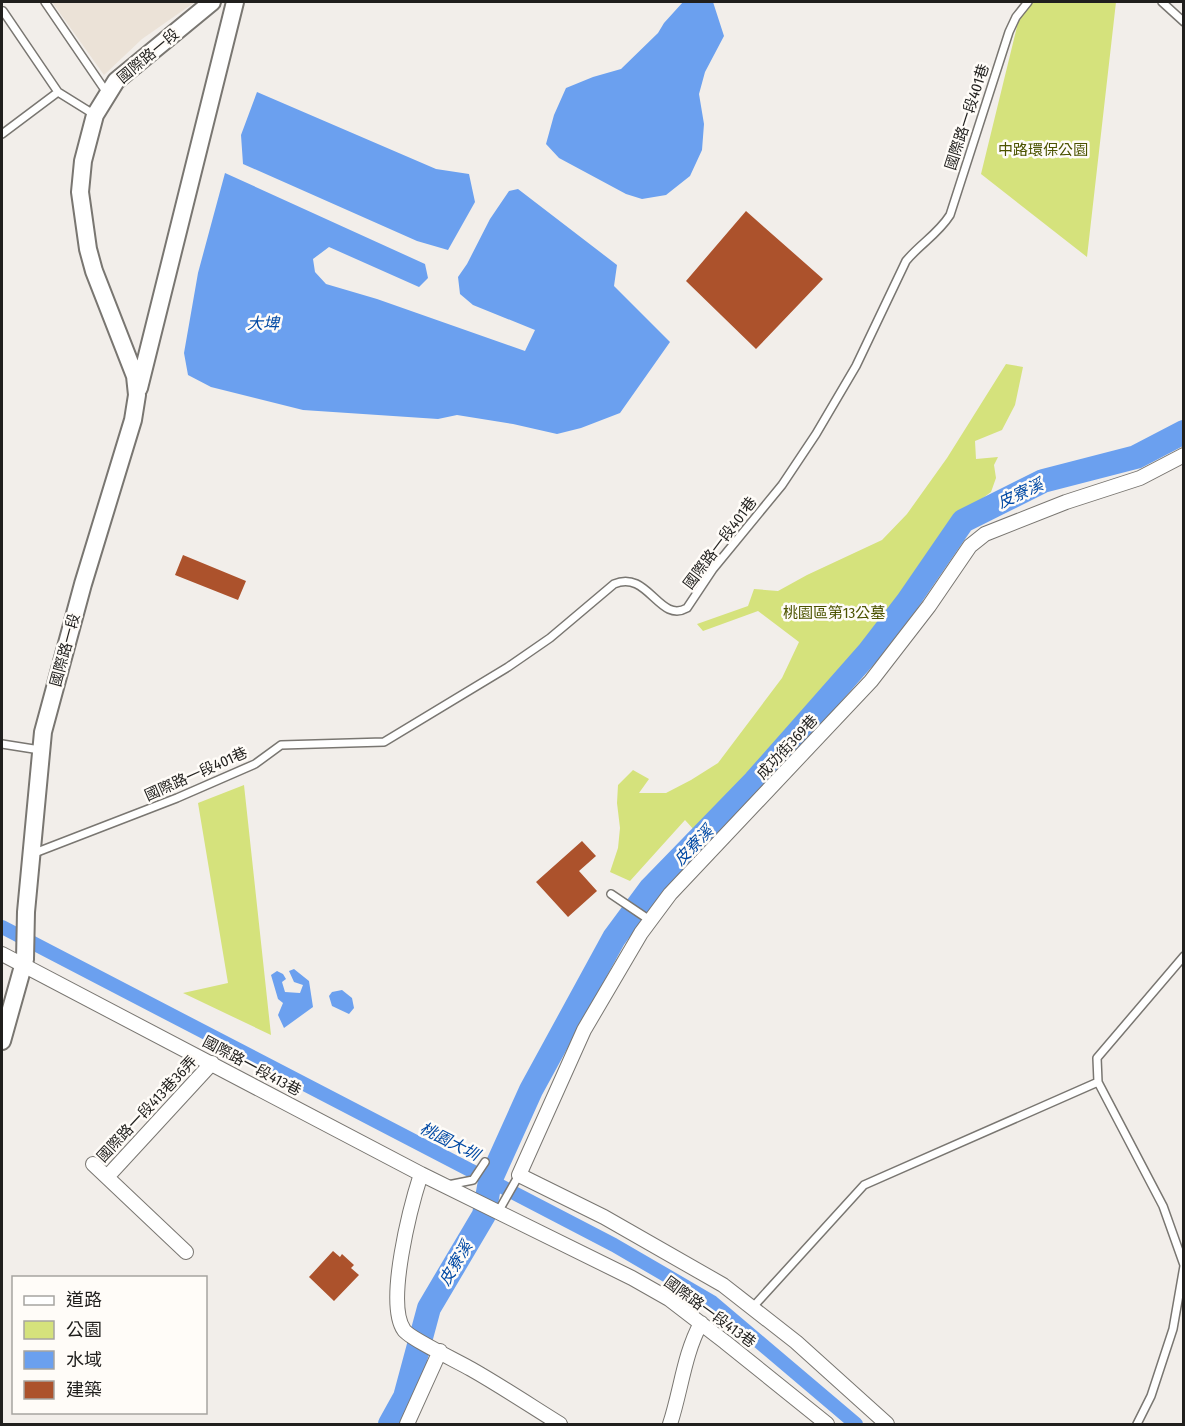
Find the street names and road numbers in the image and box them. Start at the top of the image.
street label: 國際路一段 [113,25,183,87]
street label: 國際路一段401巷 [941,62,993,172]
street label: 國際路一段401巷 [680,493,760,593]
street label: 國際路一段 [47,611,83,689]
street label: 成功街369巷 [753,711,821,783]
street label: 國際路一段401巷 [142,743,250,805]
street label: 國際路一段413巷 [200,1032,304,1100]
street label: 國際路一段413巷36弄 [93,1052,201,1166]
street label: 國際路一段413巷 [661,1273,759,1351]

